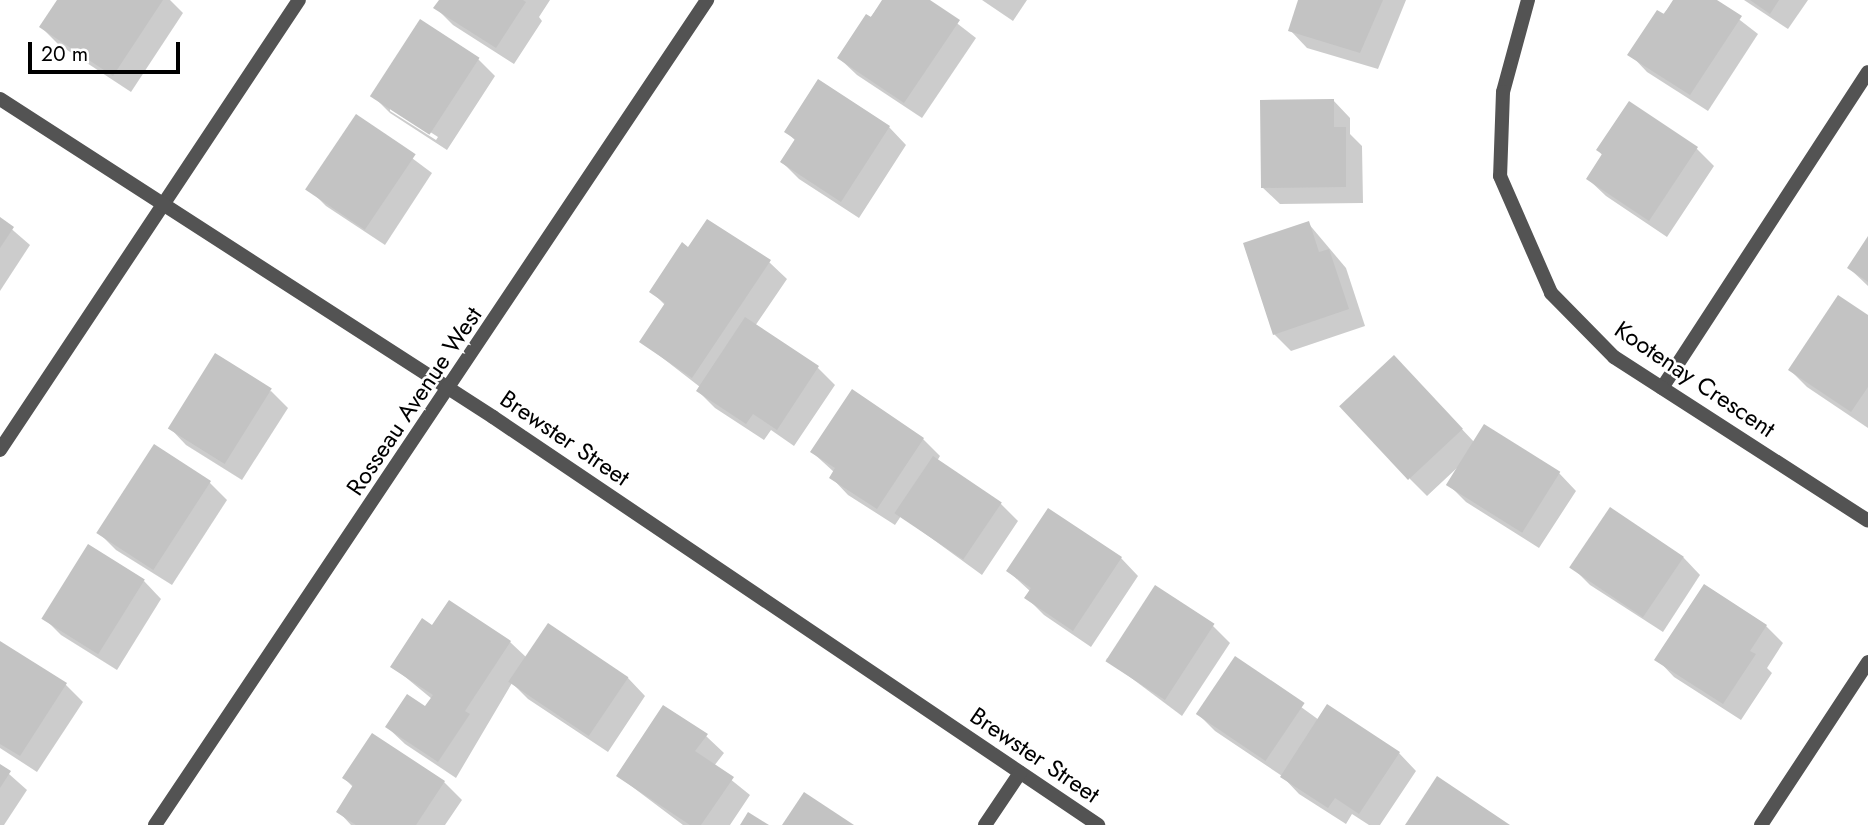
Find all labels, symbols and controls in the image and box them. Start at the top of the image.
scale bar [32,28,184,72]
text: 20 m [41,39,88,69]
street label: Rosseau Avenue West [340,301,488,501]
street label: Kootenay Crescent [1609,315,1781,443]
street label: Brewster Street [495,384,635,492]
street label: Brewster Street [965,701,1105,809]

